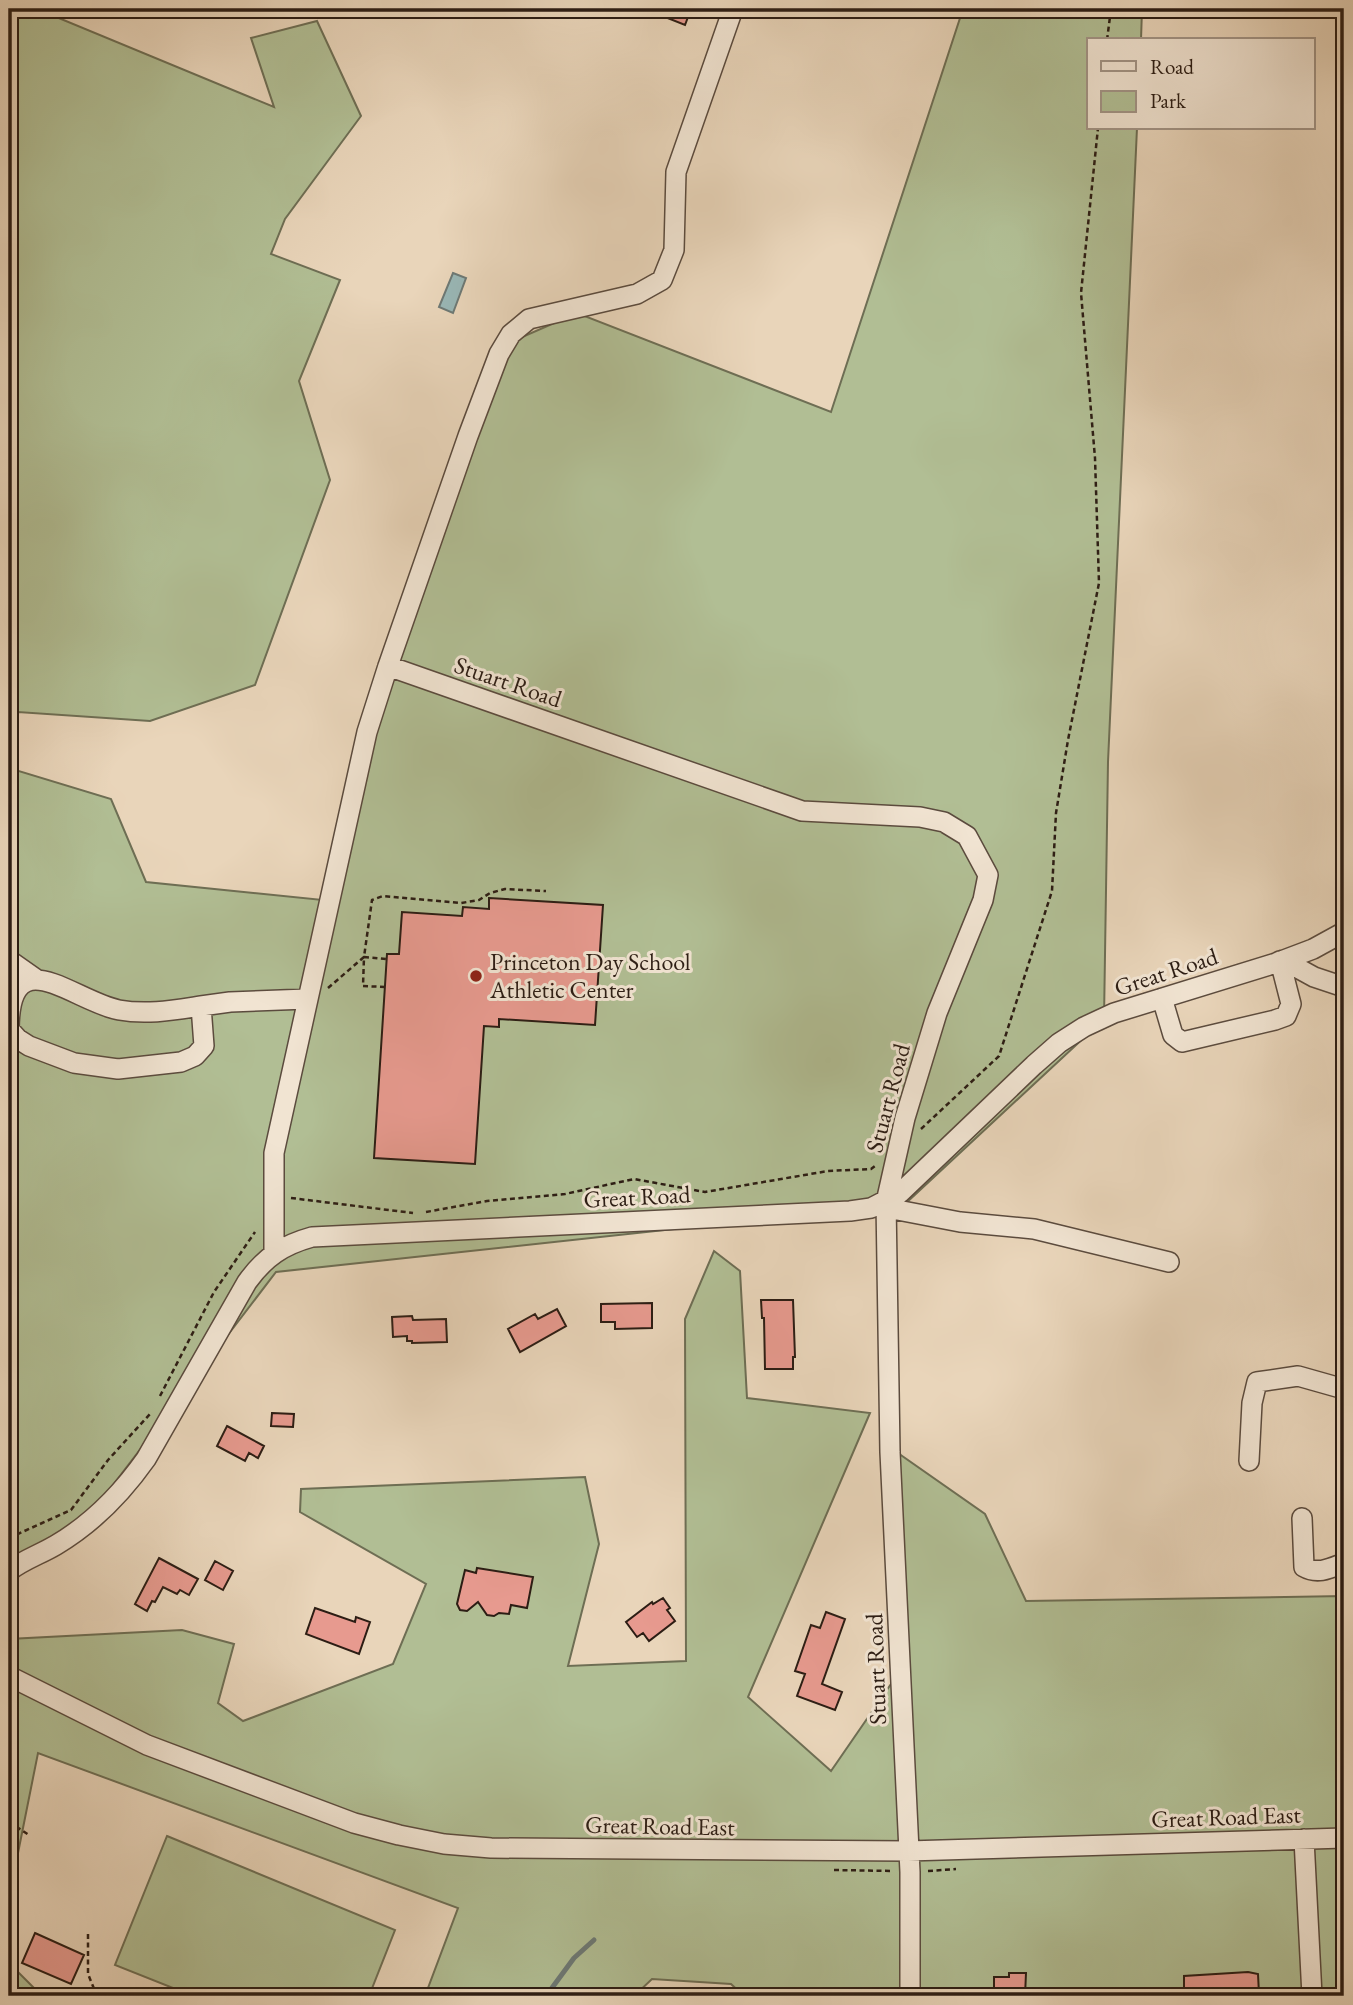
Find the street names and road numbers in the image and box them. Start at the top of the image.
street label: Stuart Road [450,649,567,715]
street label: Great Road [1110,940,1222,1003]
street label: Stuart Road [858,1039,917,1156]
street label: Great Road [583,1178,692,1215]
street label: Stuart Road [858,1612,893,1725]
street label: Great Road East [1151,1798,1302,1835]
street label: Great Road East [585,1809,736,1842]

